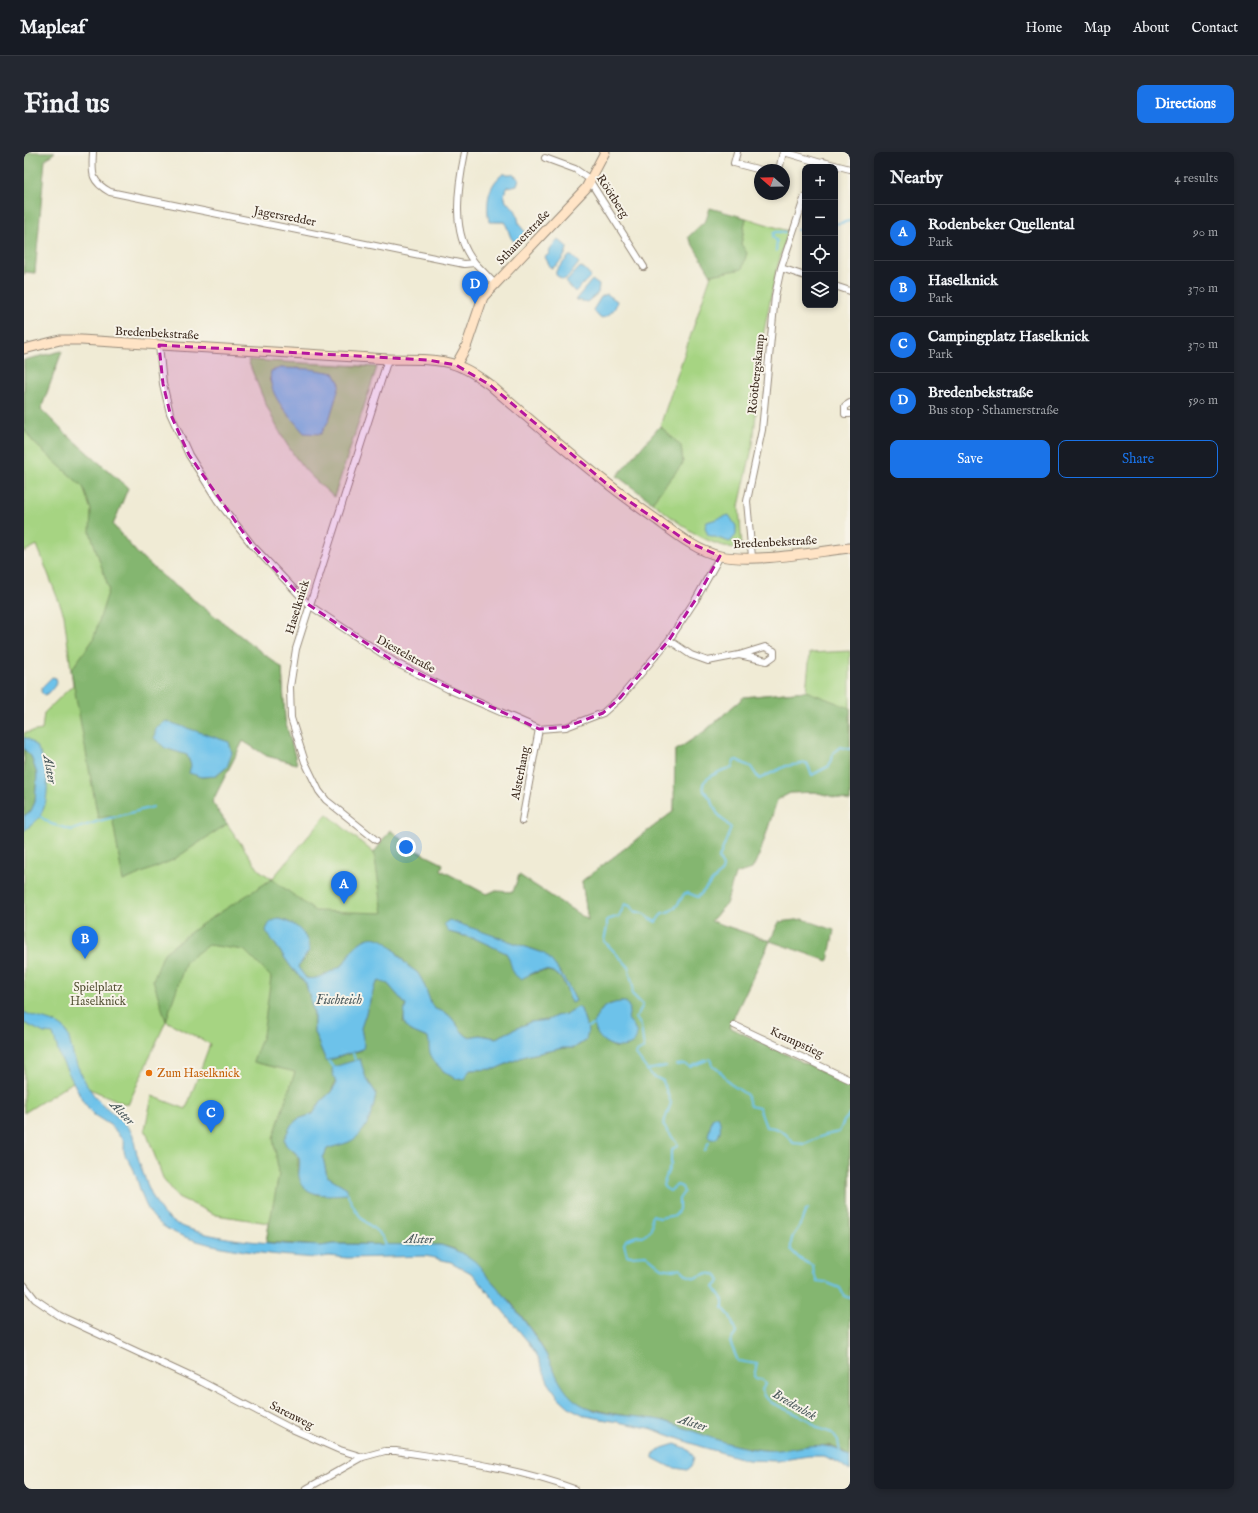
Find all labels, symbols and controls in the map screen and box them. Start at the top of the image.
text: Mapleaf [20,16,85,40]
text: Home [1026,19,1062,37]
text: Map [1084,19,1111,37]
text: About [1133,19,1169,37]
text: Contact [1191,19,1238,37]
button: Directions [1137,85,1234,123]
text: Find us [24,87,110,122]
north arrow [754,164,790,200]
map controls [802,164,838,308]
button: + [802,164,838,200]
text: Nearby [890,168,943,189]
text: 4 results [1174,170,1218,187]
street label: Röötberg [593,172,632,221]
button: − [802,200,838,236]
street label: Jagersredder [250,203,318,231]
street label: Sthamerstraße [493,206,554,268]
text: Rodenbeker Quellental [928,215,1074,234]
text: A [899,224,907,241]
text: 90 m [1193,224,1218,241]
text: Park [928,234,953,251]
button: locate [802,236,838,272]
pin: D [462,271,488,304]
text: Haselknick [928,271,998,290]
button: layers [802,272,838,308]
text: B [899,280,907,297]
text: 370 m [1188,280,1218,297]
text: Park [928,290,953,307]
street label: Bredenbekstraße [115,324,200,343]
text: Campingplatz Haselknick [928,327,1089,346]
street label: Röötbergskamp [745,333,769,415]
text: C [898,336,908,353]
text: 370 m [1188,336,1218,353]
text: Park [928,346,953,363]
text: Bredenbekstraße [928,383,1033,402]
text: D [898,392,908,409]
text: 590 m [1188,392,1218,409]
text: Bus stop · Sthamerstraße [928,402,1059,419]
button: Save [890,440,1050,478]
button: Share [1058,440,1218,478]
street label: Bredenbekstraße [733,533,818,552]
street label: Haselknick [282,578,313,636]
street label: Diestelstraße [374,632,438,677]
street label: Alsterhang [508,745,533,802]
water label: Alster [38,752,60,785]
your location [396,837,416,857]
pin: A [331,871,357,904]
pin: B [72,926,98,959]
park label: Spielplatz Haselknick [70,980,127,1009]
water label: Fischteich [316,992,362,1009]
street label: Krampstieg [767,1023,826,1063]
place label: Zum Haselknick [157,1066,240,1081]
marker: Zum Haselknick [144,1068,154,1078]
water label: Alster [104,1095,138,1130]
pin: C [198,1100,224,1133]
water label: Alster [402,1231,434,1248]
water label: Bredenbek [769,1386,820,1425]
street label: Sarenweg [267,1398,317,1433]
water label: Alster [674,1411,709,1436]

